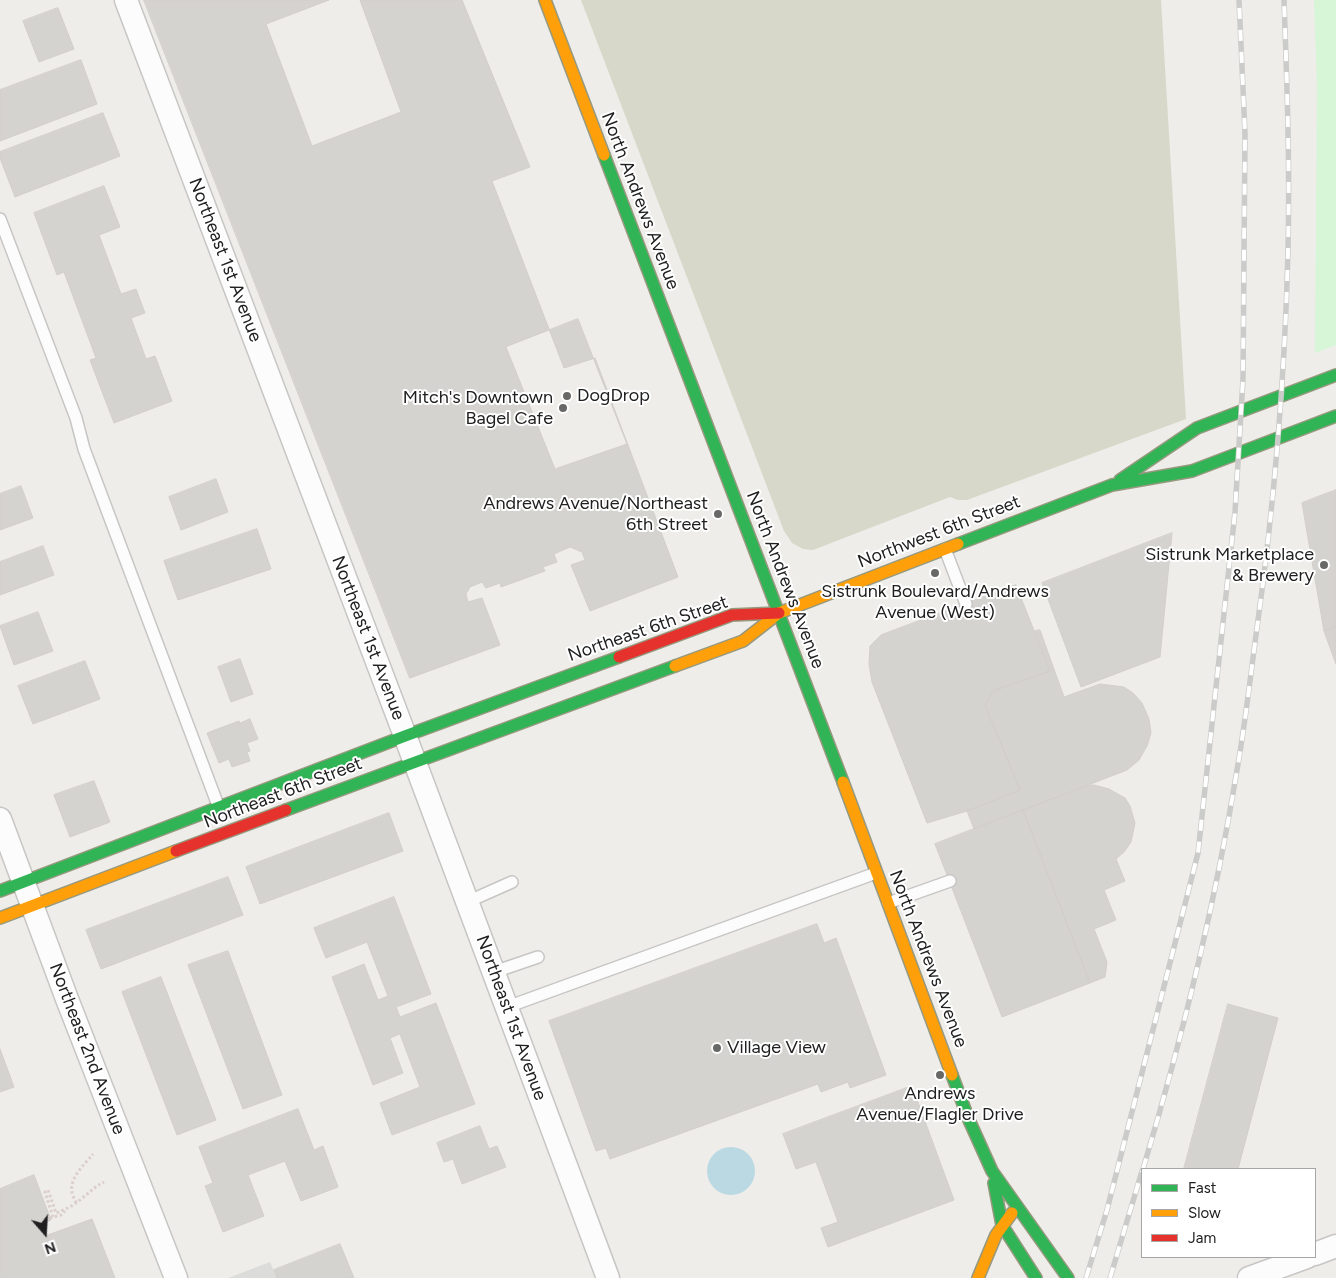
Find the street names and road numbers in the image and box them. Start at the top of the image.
street label: North Andrews Avenue [596,109,684,293]
street label: Northeast 1st Avenue [184,175,266,345]
street label: North Andrews Avenue [741,488,829,672]
street label: Northwest 6th Street [855,491,1023,573]
street label: Northeast 1st Avenue [327,553,409,723]
street label: Northeast 6th Street [565,591,731,667]
street label: Northeast 6th Street [201,753,365,833]
street label: North Andrews Avenue [884,867,972,1051]
street label: Northeast 1st Avenue [471,933,551,1103]
street label: Northeast 2nd Avenue [44,960,130,1138]

